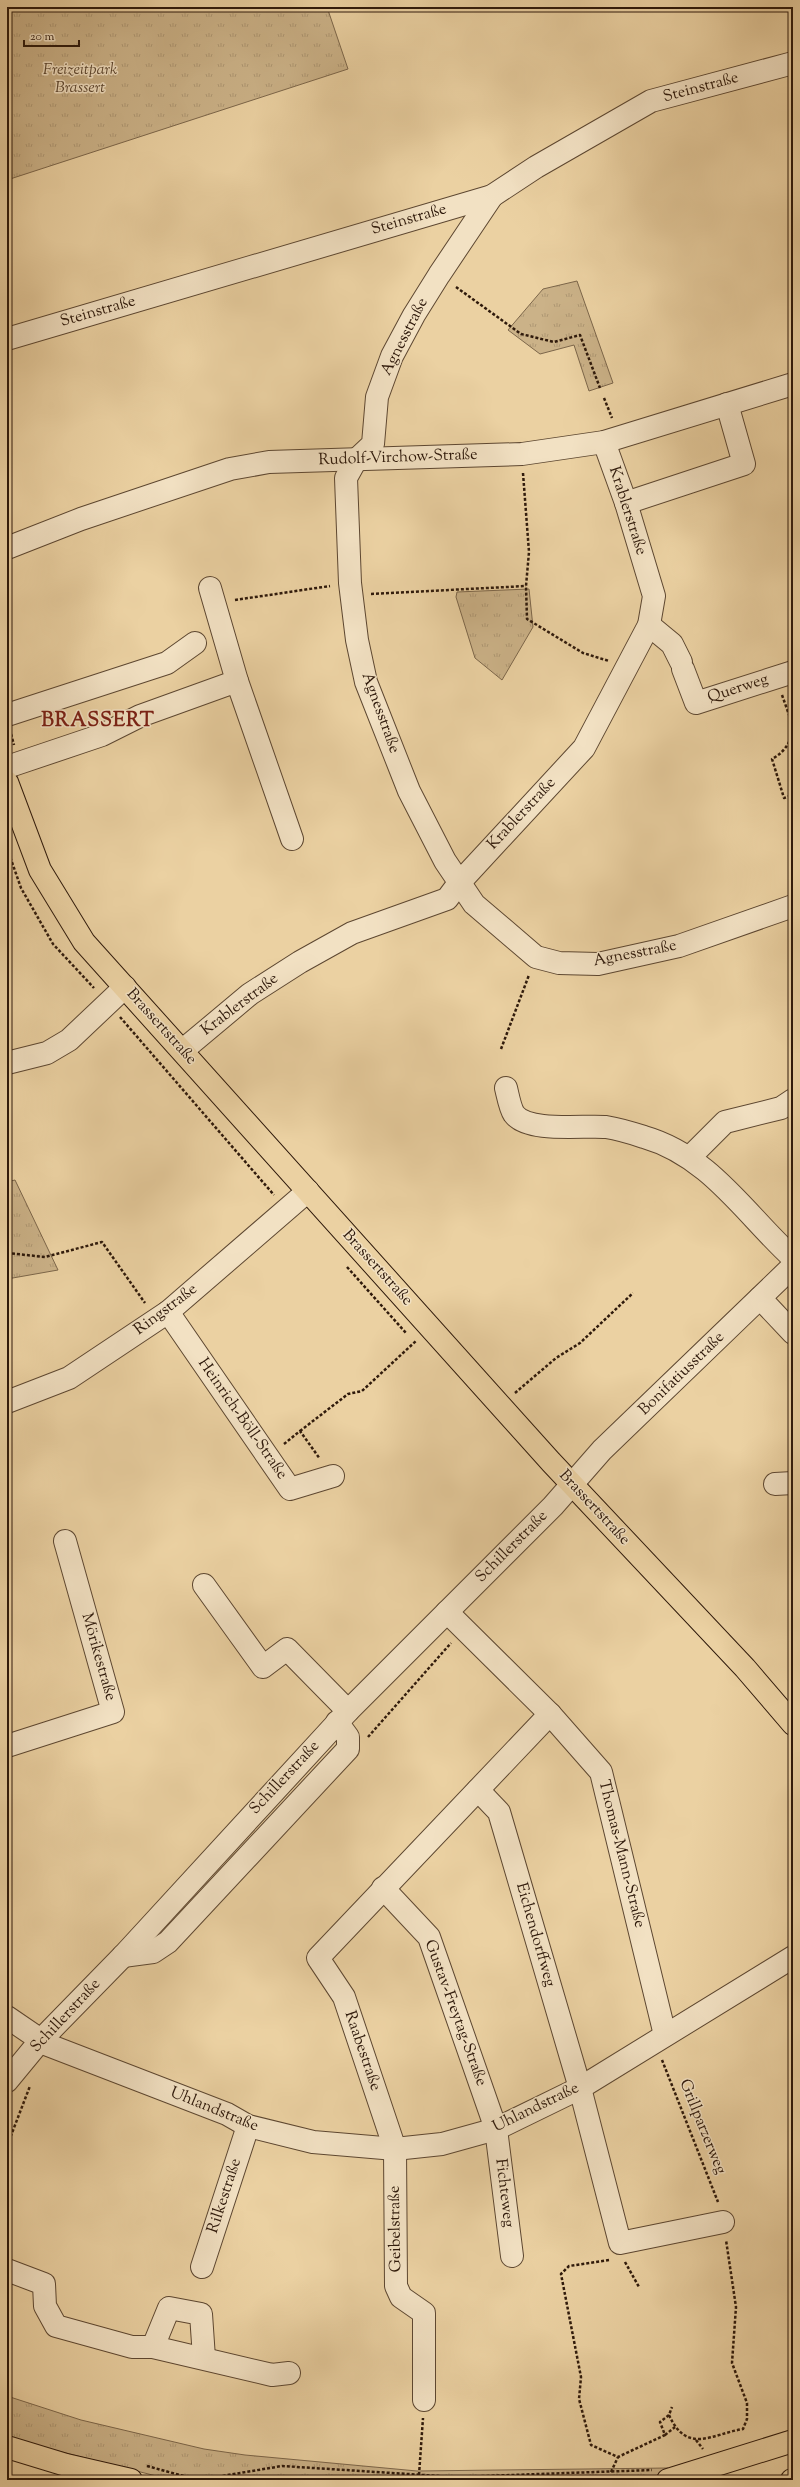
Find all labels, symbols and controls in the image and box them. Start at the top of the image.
scale bar [24,22,79,48]
text: 20 m [30,28,55,46]
park label: Freizeitpark Brassert [43,59,117,100]
street label: Steinstraße [661,67,741,109]
street label: Steinstraße [369,198,449,242]
street label: Steinstraße [58,290,138,334]
street label: Agnesstraße [376,294,434,380]
street label: Rudolf-Virchow-Straße [318,444,478,472]
street label: Krablerstraße [602,464,652,558]
street label: Querweg [705,668,772,710]
street label: Agnesstraße [355,669,405,757]
district label: BRASSERT [41,707,155,736]
street label: Krablerstraße [482,773,562,855]
street label: Agnesstraße [591,935,679,973]
street label: Krablerstraße [196,968,284,1042]
street label: Brassertstraße [120,984,202,1070]
street label: Brassertstraße [336,1225,418,1311]
street label: Ringstraße [129,1278,203,1342]
street label: Bonifatiusstraße [634,1327,730,1421]
street label: Heinrich-Böll-Straße [191,1354,293,1484]
street label: Brassertstraße [553,1465,635,1551]
street label: Schillerstraße [471,1506,553,1588]
street label: Mörikestraße [74,1610,122,1704]
street label: Schillerstraße [245,1736,325,1820]
street label: Thomas-Mann-Straße [591,1778,651,1930]
street label: Eichendorffweg [509,1880,561,1990]
street label: Gustav-Freytag-Straße [418,1937,492,2089]
street label: Schillerstraße [26,1974,106,2058]
street label: Raabestraße [338,2008,386,2094]
street label: Grillparzerweg [672,2076,732,2178]
street label: Uhlandstraße [489,2077,583,2139]
street label: Uhlandstraße [166,2082,262,2138]
street label: Rilkestraße [202,2156,248,2236]
street label: Fichteweg [488,2157,520,2229]
street label: Geibelstraße [384,2186,408,2272]

